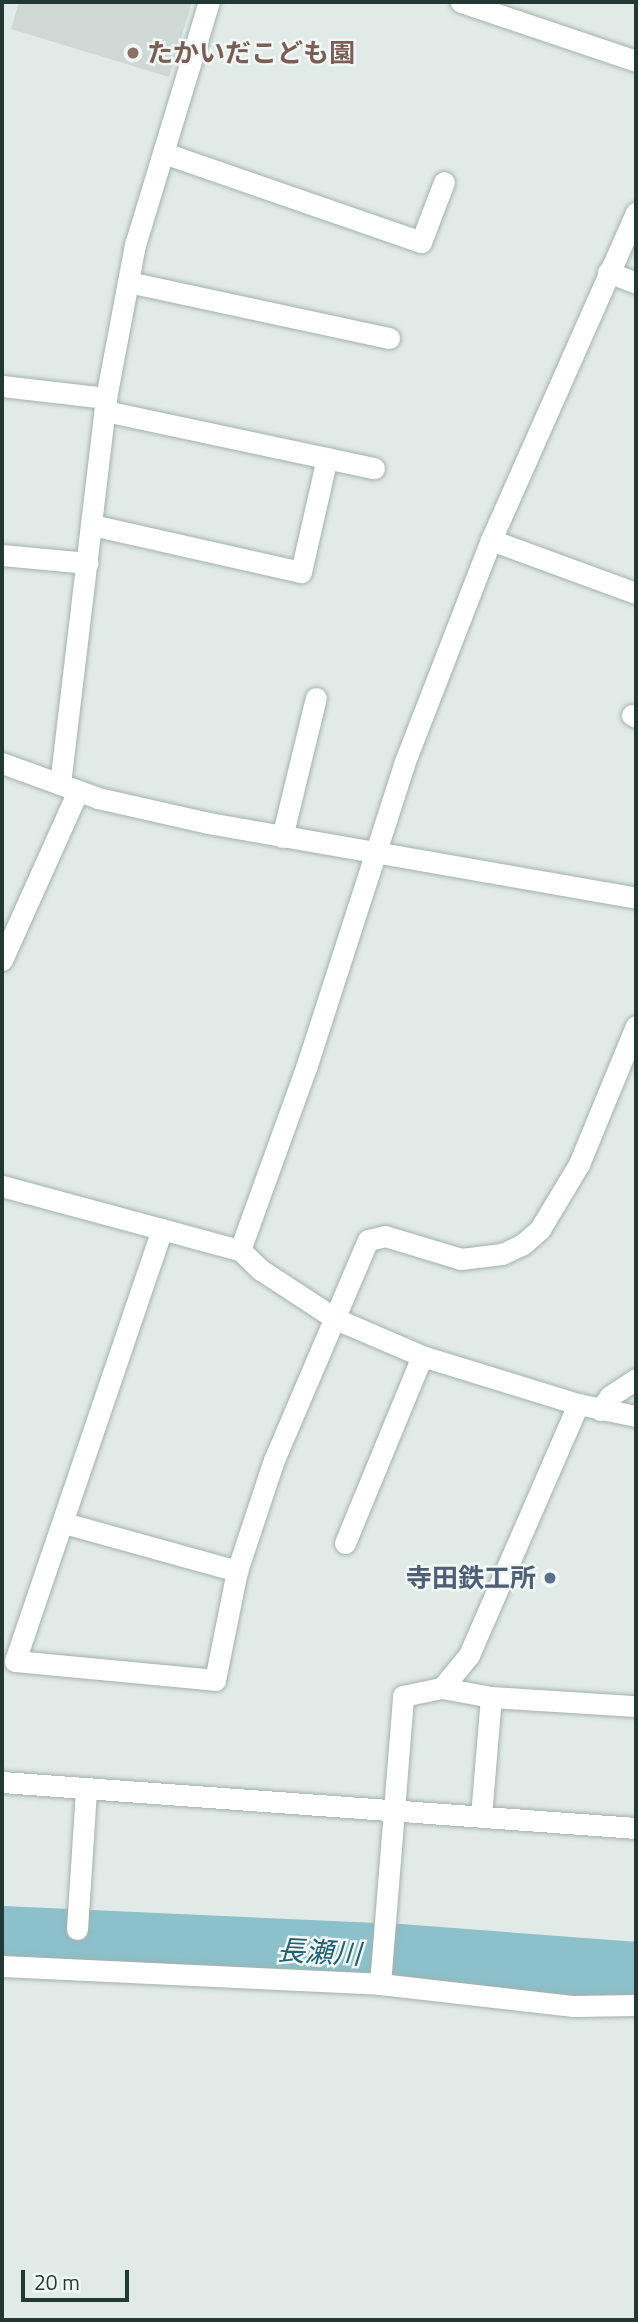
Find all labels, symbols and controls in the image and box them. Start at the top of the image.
place label: たかいだこども園 [147,37,355,69]
marker: たかいだこども園 [125,45,141,61]
place label: 寺田鉄工所 [406,1562,536,1594]
marker: 寺田鉄工所 [542,1570,558,1586]
water label: 長瀬川 [276,1933,362,1971]
scale bar [24,2256,133,2300]
text: 20 m [34,2266,80,2298]

